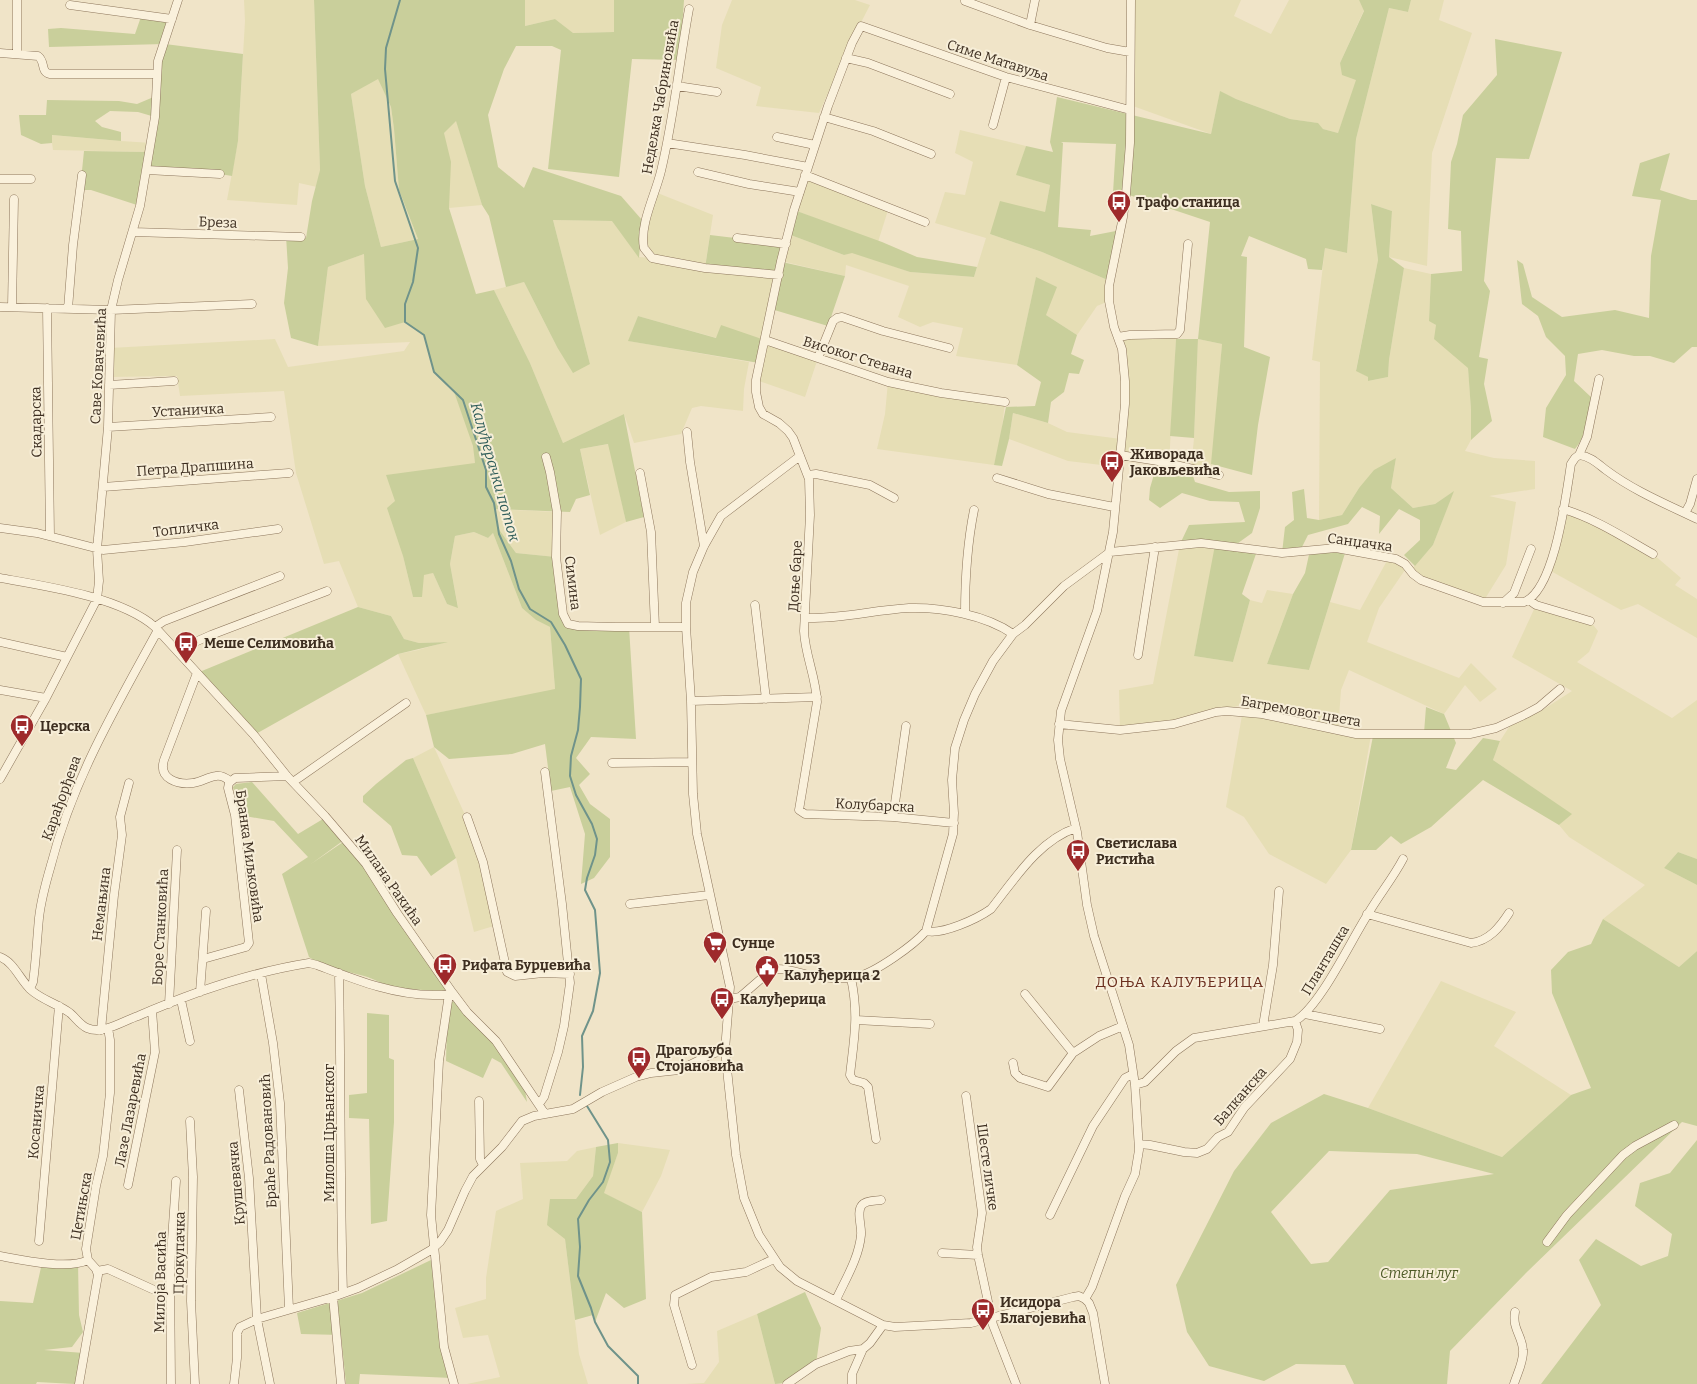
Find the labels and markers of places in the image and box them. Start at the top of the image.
bus stop icon: Трафо станица [1106,189,1132,223]
place label: Трафо станица [1136,194,1240,211]
place label: Живорада Јаковљевића [1129,446,1220,479]
bus stop icon: Живорада Јаковљевића [1099,449,1125,483]
bus stop icon: Меше Селимовића [173,630,199,664]
place label: Меше Селимовића [204,635,334,652]
bus stop icon: Церска [9,713,35,747]
place label: Церска [40,718,90,735]
place label: Светислава Ристића [1096,835,1177,868]
bus stop icon: Светислава Ристића [1065,838,1091,872]
supermarket icon: Сунце [702,930,728,964]
place label: Сунце [732,935,775,952]
place label: 11053 Калуђерица 2 [784,951,880,984]
bus stop icon: Рифата Бурџевића [432,952,458,986]
public building icon: 11053 Калуђерица 2 [754,954,780,988]
place label: Рифата Бурџевића [462,957,591,974]
bus stop icon: Калуђерица [709,986,735,1020]
place label: Калуђерица [740,991,826,1008]
place label: Драгољуба Стојановића [656,1042,744,1075]
bus stop icon: Драгољуба Стојановића [626,1045,652,1079]
place label: Исидора Благојевића [1000,1294,1086,1327]
bus stop icon: Исидора Благојевића [970,1297,996,1331]

